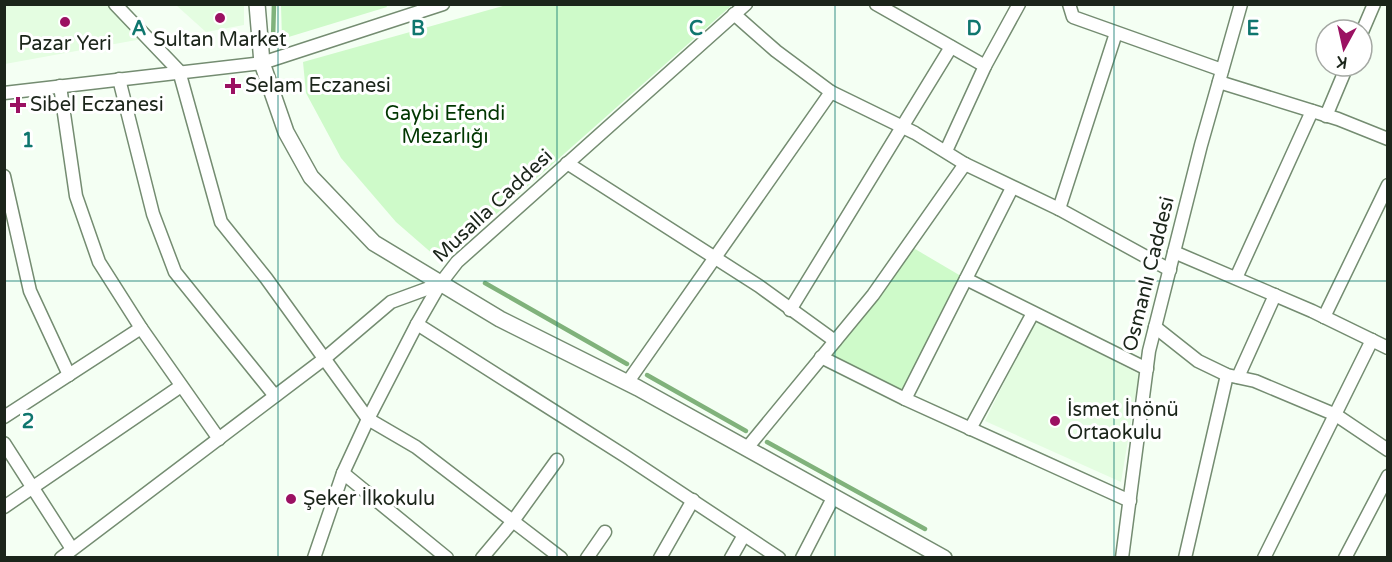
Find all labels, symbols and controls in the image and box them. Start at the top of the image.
marker: Sultan Market [213,11,227,25]
marker: Pazar Yeri [58,15,72,29]
text: A [132,17,147,41]
text: B [411,17,425,41]
text: C [689,17,703,41]
text: D [966,17,982,41]
text: E [1247,17,1260,41]
north arrow [1314,18,1374,78]
place label: Sultan Market [153,28,287,52]
place label: Pazar Yeri [18,32,112,56]
text: K [1335,51,1349,73]
place label: Selam Eczanesi [245,74,391,98]
marker: Selam Eczanesi [226,79,240,93]
place label: Sibel Eczanesi [30,93,164,117]
marker: Sibel Eczanesi [11,98,25,112]
park label: Gaybi Efendi Mezarlığı [385,102,505,149]
text: 1 [22,129,34,153]
street label: Musalla Caddesi [428,144,558,268]
street label: Osmanlı Caddesi [1118,194,1180,354]
place label: İsmet İnönü Ortaokulu [1067,398,1179,445]
text: 2 [22,410,34,434]
marker: İsmet İnönü Ortaokulu [1048,414,1062,428]
place label: Şeker İlkokulu [303,487,435,511]
marker: Şeker İlkokulu [284,492,298,506]

